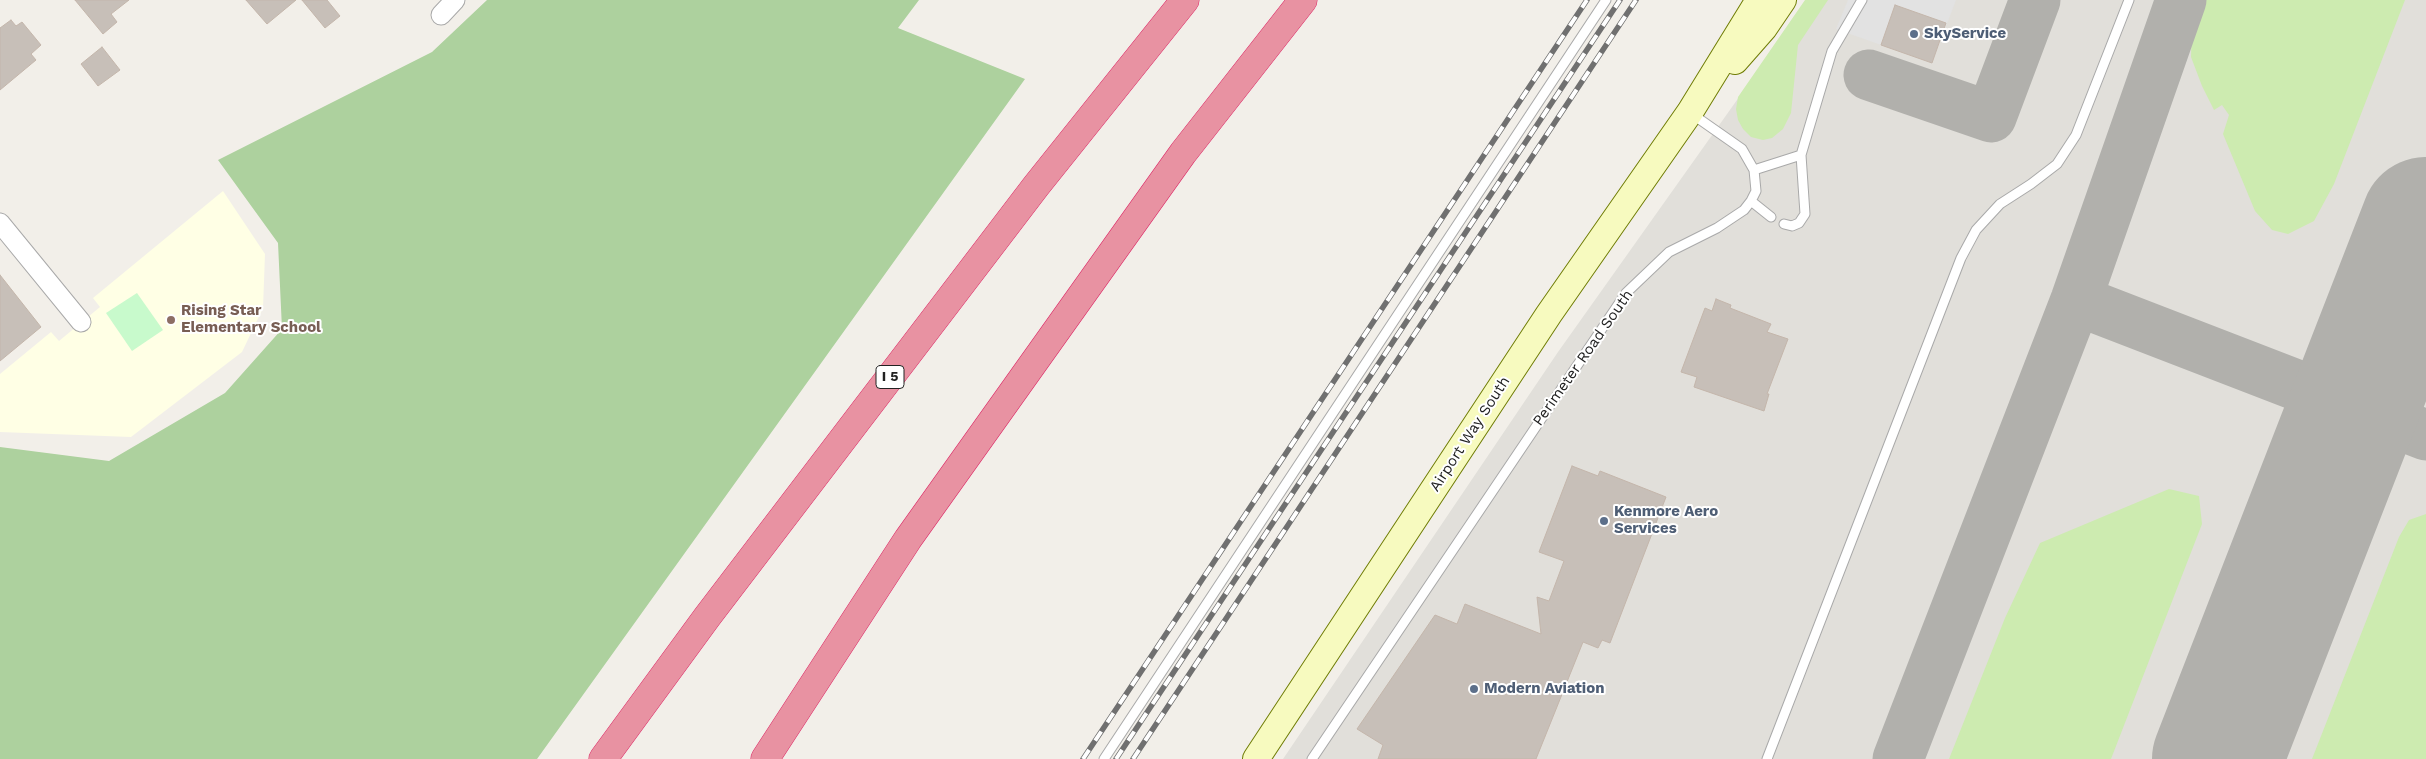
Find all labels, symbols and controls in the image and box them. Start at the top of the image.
place label: SkyService [1924,25,2006,43]
marker: SkyService [1908,28,1920,40]
street label: Perimeter Road South [1529,287,1637,429]
place label: Rising Star Elementary School [181,302,321,337]
marker: Rising Star Elementary School [165,314,177,326]
road number: I 5 [876,366,904,388]
street label: Airport Way South [1426,373,1514,495]
place label: Kenmore Aero Services [1614,503,1718,538]
marker: Kenmore Aero Services [1598,515,1610,527]
place label: Modern Aviation [1484,680,1605,698]
marker: Modern Aviation [1468,683,1480,695]

